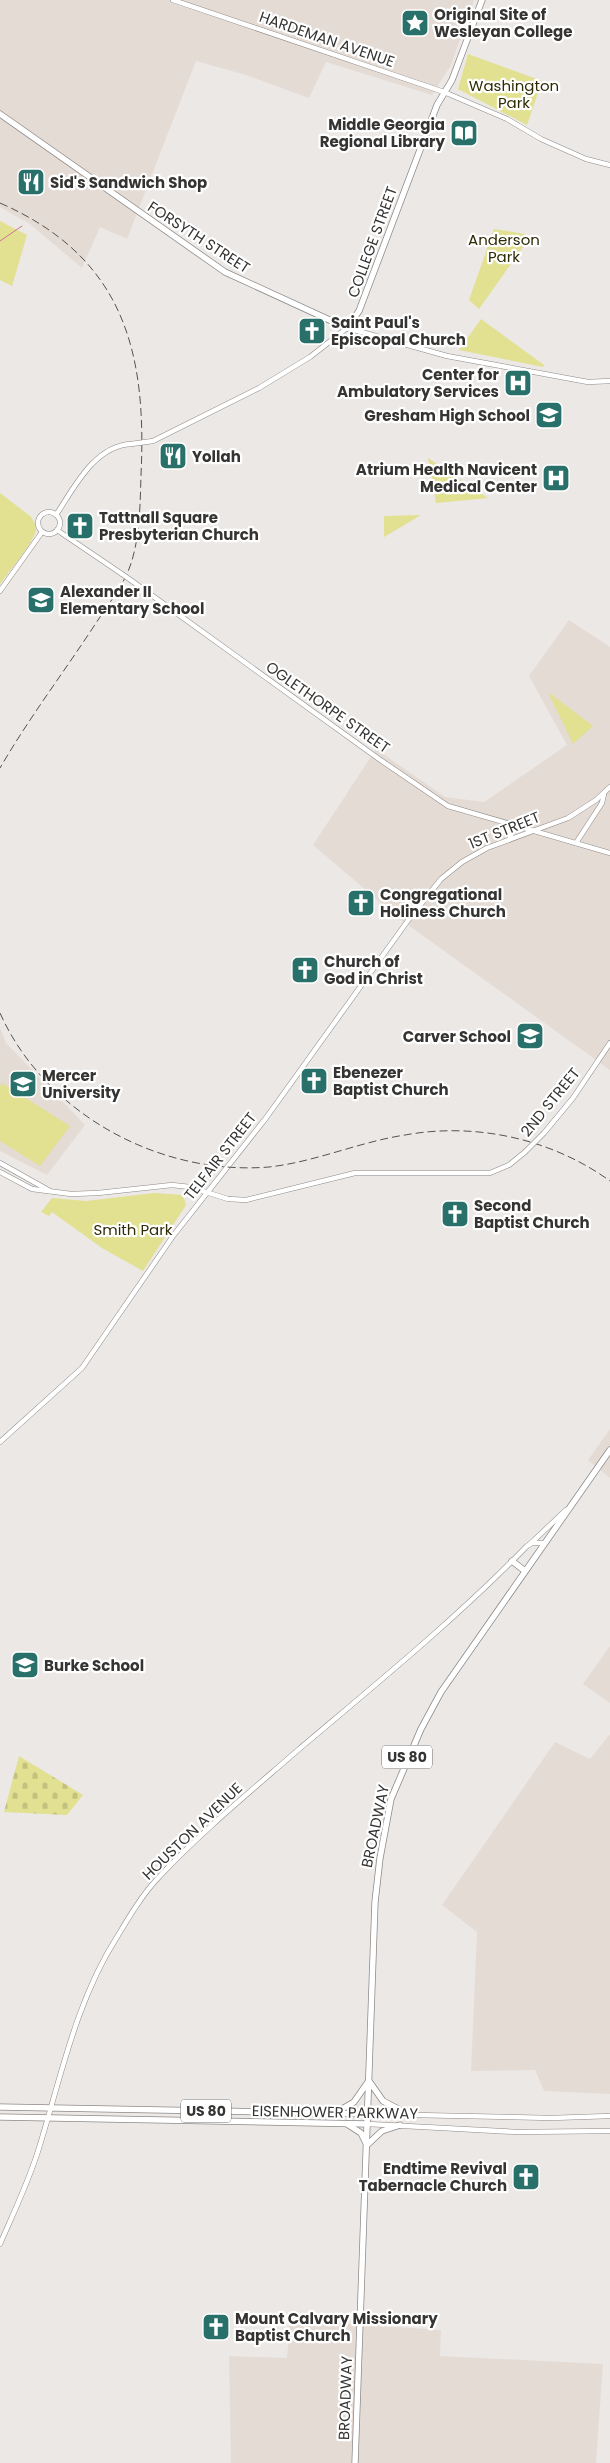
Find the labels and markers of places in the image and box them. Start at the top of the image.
place label: Original Site of Wesleyan College [434,4,573,42]
place icon: Original Site of Wesleyan College [400,8,430,38]
place label: Middle Georgia Regional Library [320,114,446,152]
library icon: Middle Georgia Regional Library [449,118,479,148]
restaurant icon: Sid's Sandwich Shop [16,167,46,197]
place label: Sid's Sandwich Shop [50,172,207,193]
place label: Saint Paul's Episcopal Church [331,312,466,350]
church icon: Saint Paul's Episcopal Church [297,316,327,346]
place label: Center for Ambulatory Services [337,364,500,402]
hospital icon: Center for Ambulatory Services [503,368,533,398]
school or university icon: Gresham High School [534,400,564,430]
place label: Gresham High School [364,405,530,426]
restaurant icon: Yollah [158,441,188,471]
place label: Yollah [192,446,241,467]
place label: Atrium Health Navicent Medical Center [356,459,538,497]
hospital icon: Atrium Health Navicent Medical Center [541,463,571,493]
place label: Tattnall Square Presbyterian Church [99,507,259,545]
church icon: Tattnall Square Presbyterian Church [65,511,95,541]
place label: Alexander II Elementary School [60,581,204,619]
school or university icon: Alexander II Elementary School [26,585,56,615]
place label: Congregational Holiness Church [380,884,506,922]
church icon: Congregational Holiness Church [346,888,376,918]
place label: Church of God in Christ [324,951,423,989]
church icon: Church of God in Christ [290,955,320,985]
school or university icon: Carver School [515,1021,545,1051]
place label: Carver School [403,1026,511,1047]
place label: Ebenezer Baptist Church [333,1062,449,1100]
place label: Mercer University [42,1065,121,1103]
church icon: Ebenezer Baptist Church [299,1066,329,1096]
school or university icon: Mercer University [8,1069,38,1099]
place label: Second Baptist Church [474,1195,590,1233]
church icon: Second Baptist Church [440,1199,470,1229]
school or university icon: Burke School [10,1650,40,1680]
place label: Burke School [44,1655,144,1676]
place label: Endtime Revival Tabernacle Church [359,2158,507,2196]
church icon: Endtime Revival Tabernacle Church [511,2162,541,2192]
place label: Mount Calvary Missionary Baptist Church [235,2308,438,2346]
church icon: Mount Calvary Missionary Baptist Church [201,2312,231,2342]

